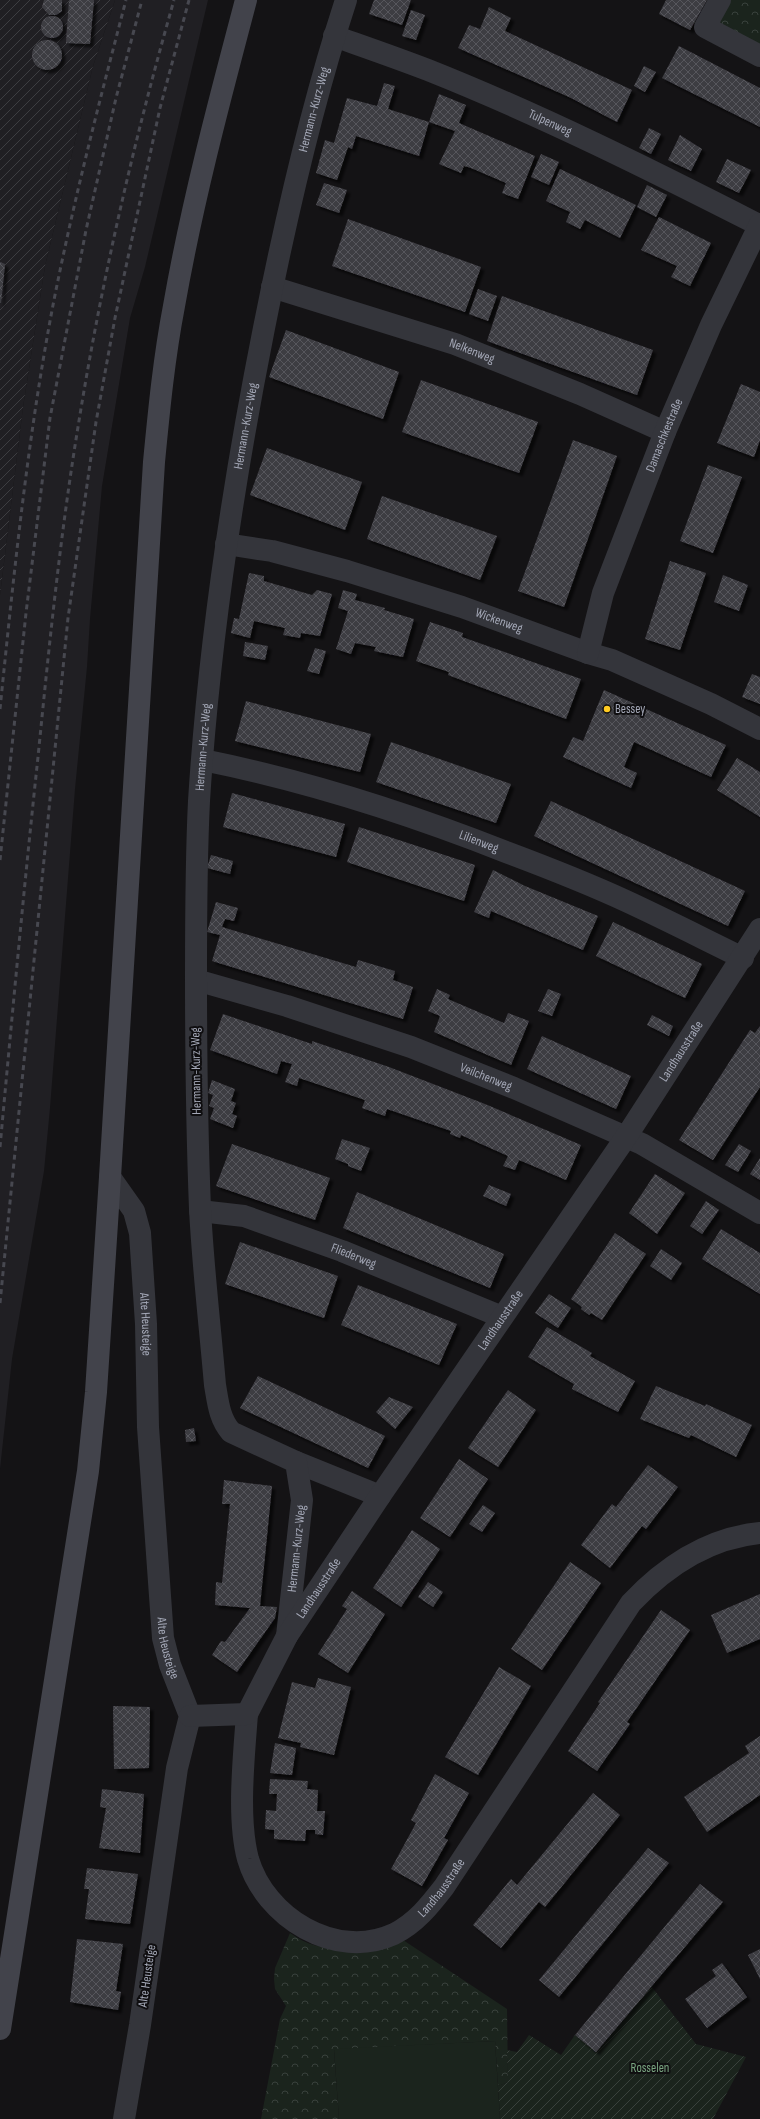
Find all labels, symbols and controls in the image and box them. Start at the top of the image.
street label: Hermann-Kurz-Weg [295,65,333,154]
street label: Tulpenweg [526,106,574,140]
street label: Nelkenweg [447,335,497,367]
street label: Hermann-Kurz-Weg [230,381,261,471]
street label: Damaschkestraße [642,396,686,474]
street label: Wickenweg [473,605,525,636]
place label: Bessey [615,701,645,717]
street label: Hermann-Kurz-Weg [192,703,215,791]
marker: Bessey [602,704,612,714]
street label: Lilienweg [457,827,501,856]
street label: Landhausstraße [656,1018,707,1085]
street label: Hermann-Kurz-Weg [187,1027,205,1115]
street label: Veilchenweg [458,1059,514,1094]
street label: Fliederweg [329,1240,379,1272]
street label: Landhausstraße [474,1287,527,1353]
street label: Alte Heusteige [136,1291,155,1356]
street label: Hermann-Kurz-Weg [284,1504,309,1593]
street label: Landhausstraße [293,1555,345,1622]
street label: Alte Heusteige [153,1616,183,1681]
street label: Landhausstraße [414,1856,468,1921]
street label: Alte Heusteige [135,1944,159,2009]
park label: Rosselen [631,2060,669,2076]

